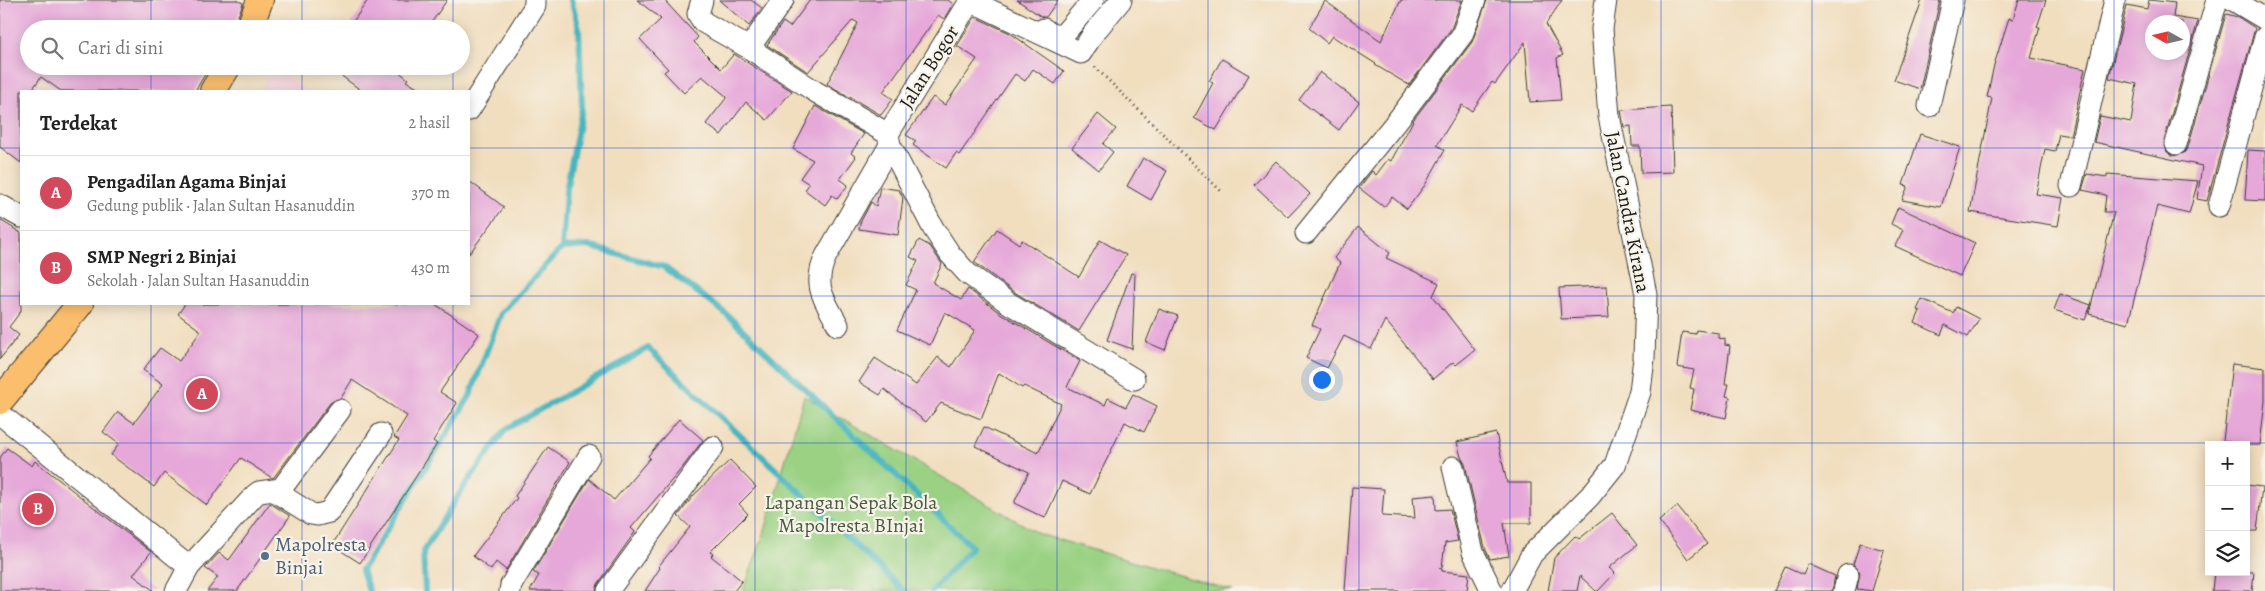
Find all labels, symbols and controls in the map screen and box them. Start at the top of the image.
north arrow [2145,15,2190,60]
search box [20,20,470,75]
street label: Jalan Bogor [893,20,965,114]
icon: search [38,34,66,62]
text: Cari di sini [78,35,163,61]
text: Terdekat [40,109,118,137]
text: 2 hasil [408,112,450,134]
street label: Jalan Candra Kirana [1599,129,1657,296]
text: Pengadilan Agama Binjai [87,169,286,195]
text: A [51,182,61,204]
text: 370 m [412,182,450,204]
text: Gedung publik · Jalan Sultan Hasanuddin [87,195,355,217]
text: SMP Negri 2 Binjai [87,244,236,270]
text: B [51,257,61,279]
text: 430 m [411,257,450,279]
text: Sekolah · Jalan Sultan Hasanuddin [87,270,310,292]
your location [1309,367,1335,393]
pin: A [186,375,218,413]
map controls [2205,441,2250,576]
button: + [2205,441,2250,486]
button: − [2205,486,2250,531]
park label: Lapangan Sepak Bola Mapolresta BInjai [764,489,938,539]
pin: B [22,490,54,528]
place label: Mapolresta Binjai [275,531,368,581]
button: layers [2205,531,2250,576]
marker: Mapolresta Binjai [259,550,271,562]

